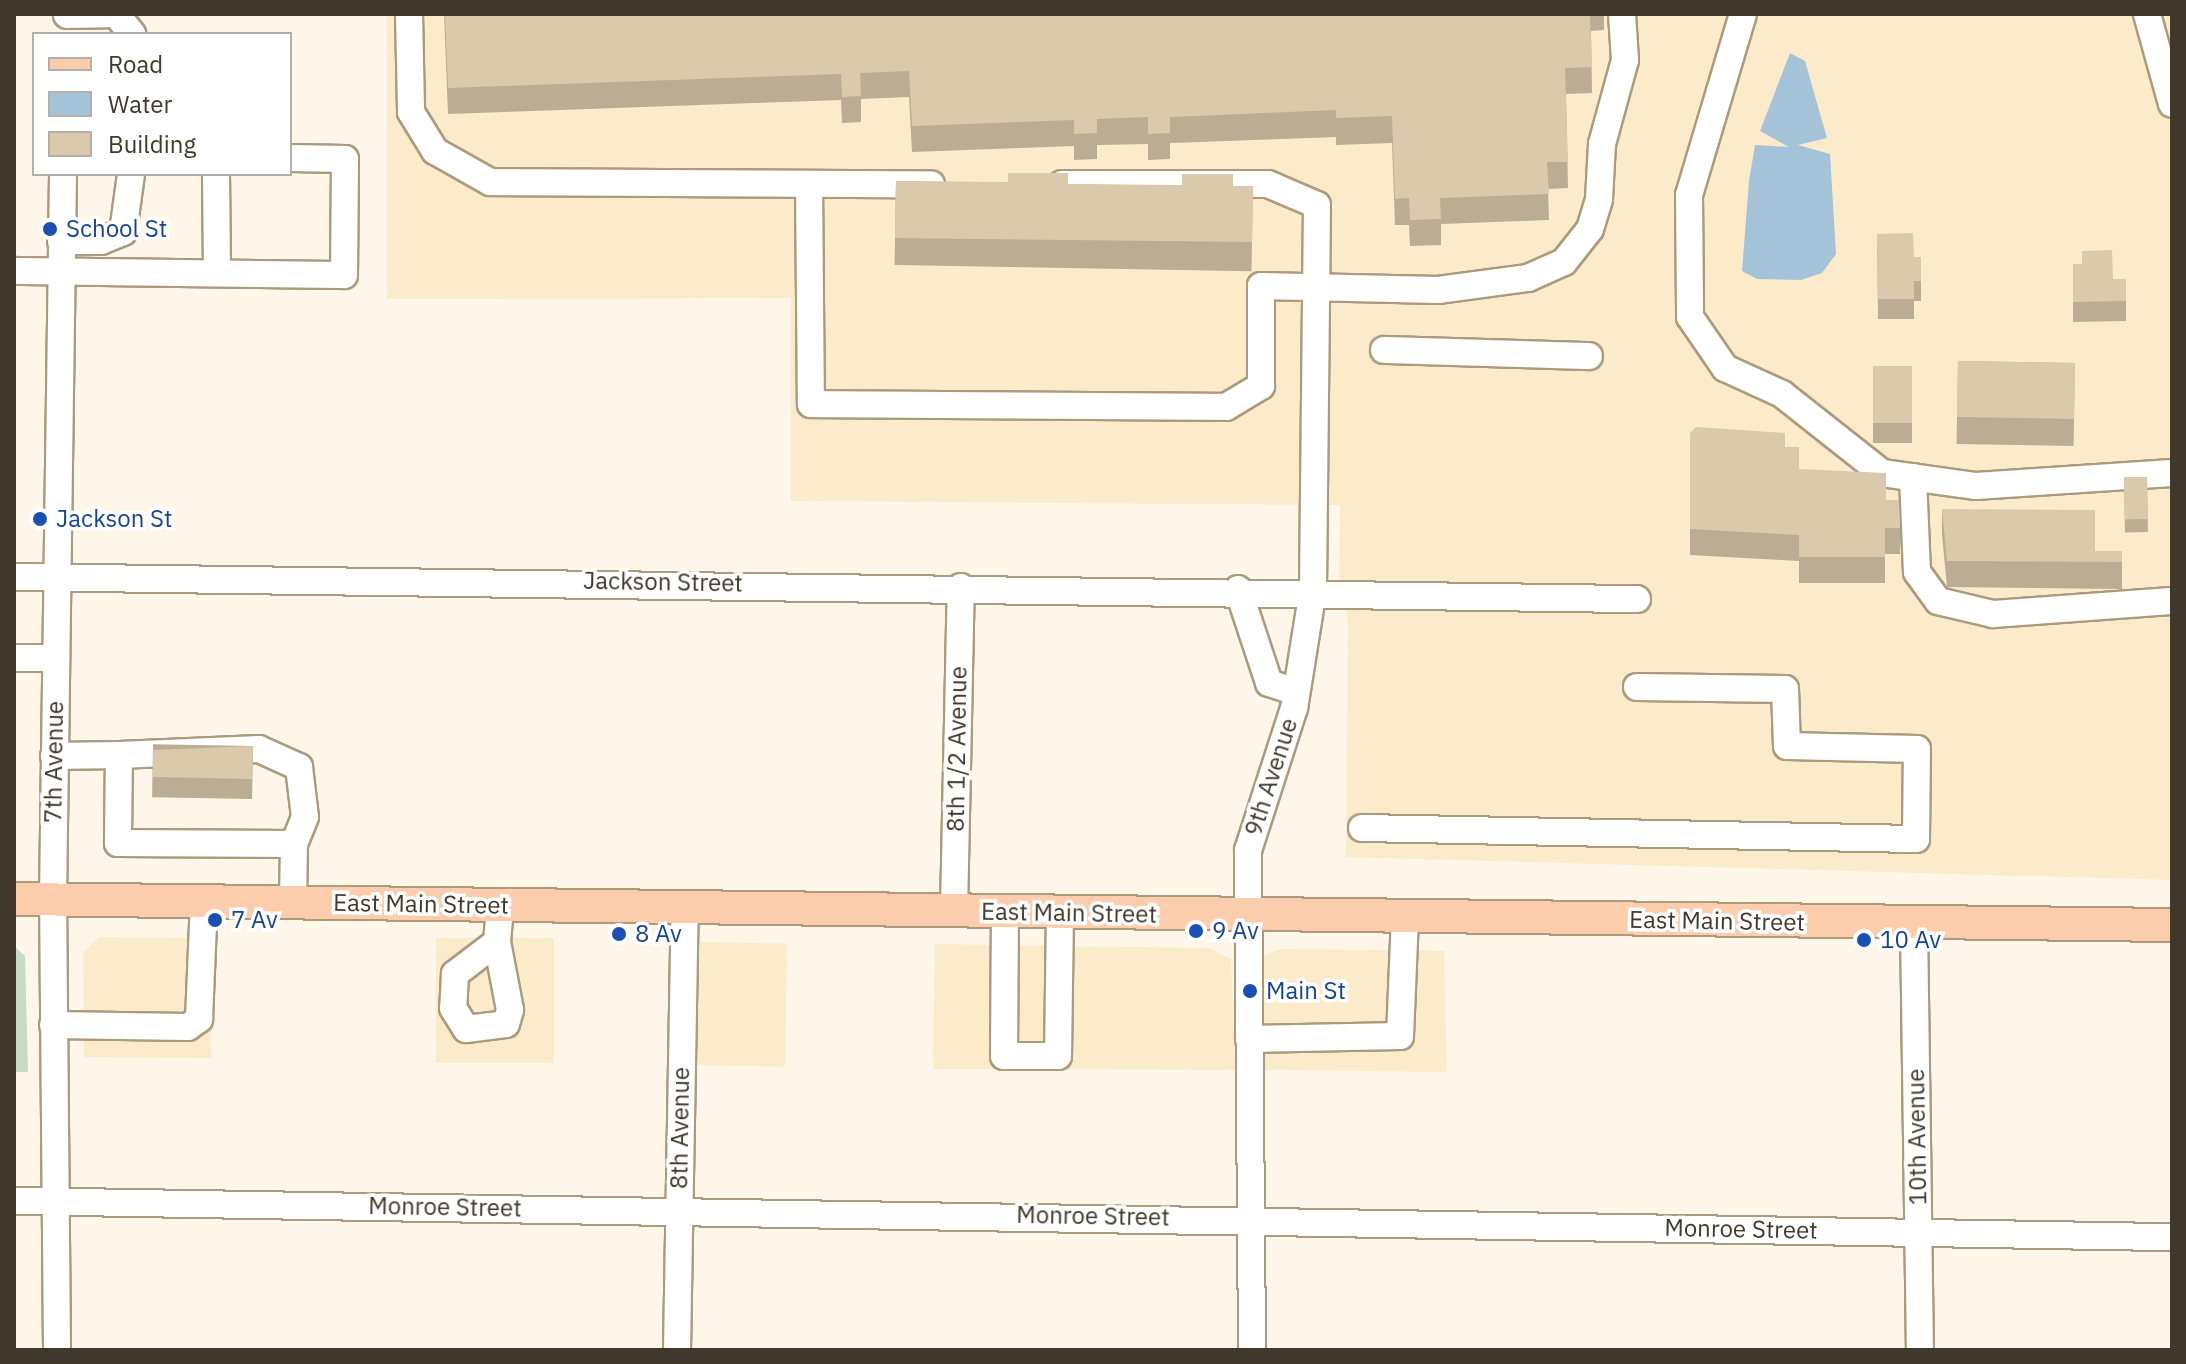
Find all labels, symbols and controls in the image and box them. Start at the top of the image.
legend [32,32,292,176]
text: Road [108,48,163,80]
text: Water [108,88,172,120]
text: Building [108,128,196,160]
place label: School St [66,215,167,243]
marker: School St [41,220,59,238]
place label: Jackson St [56,505,172,533]
marker: Jackson St [31,510,49,528]
street label: Jackson Street [583,566,743,598]
street label: 8th 1/2 Avenue [941,666,973,832]
street label: 7th Avenue [39,701,69,823]
street label: 9th Avenue [1238,714,1304,840]
street label: East Main Street [333,888,509,920]
street label: East Main Street [981,897,1157,929]
street label: East Main Street [1629,905,1805,937]
place label: 7 Av [231,906,278,934]
marker: 7 Av [206,911,224,929]
place label: 9 Av [1212,917,1259,945]
place label: 8 Av [635,920,682,948]
marker: 9 Av [1187,922,1205,940]
marker: 8 Av [610,925,628,943]
place label: 10 Av [1880,926,1941,954]
marker: 10 Av [1855,931,1873,949]
place label: Main St [1266,977,1346,1005]
marker: Main St [1241,982,1259,1000]
street label: 8th Avenue [665,1067,695,1189]
street label: 10th Avenue [1901,1068,1933,1206]
street label: Monroe Street [368,1191,522,1223]
street label: Monroe Street [1016,1200,1170,1232]
street label: Monroe Street [1664,1213,1818,1245]

